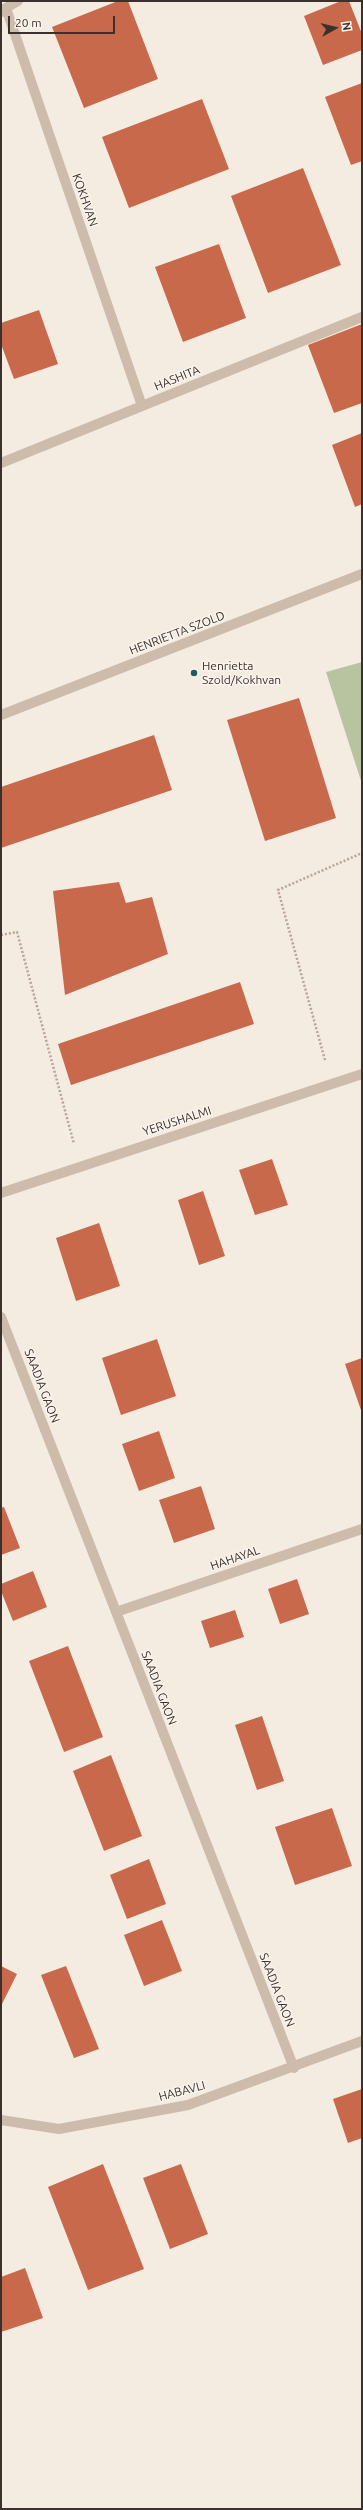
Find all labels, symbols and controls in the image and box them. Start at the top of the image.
scale bar [10,8,117,34]
north arrow [315,8,355,48]
text: 20 m [15,16,42,29]
text: N [340,21,353,31]
street label: KOKHVAN [69,172,101,228]
street label: HASHITA [152,362,202,394]
street label: HENRIETTA SZOLD [127,608,227,658]
place label: Henrietta Szold/Kokhvan [202,659,281,687]
marker: Henrietta Szold/Kokhvan [189,668,199,678]
street label: YERUSHALMI [141,1103,213,1139]
street label: SAADIA GAON [21,1347,63,1425]
street label: HAHAYAL [208,1543,262,1573]
street label: SAADIA GAON [138,1649,180,1727]
street label: SAADIA GAON [256,1951,298,2029]
street label: HABAVLI [157,2078,207,2104]

